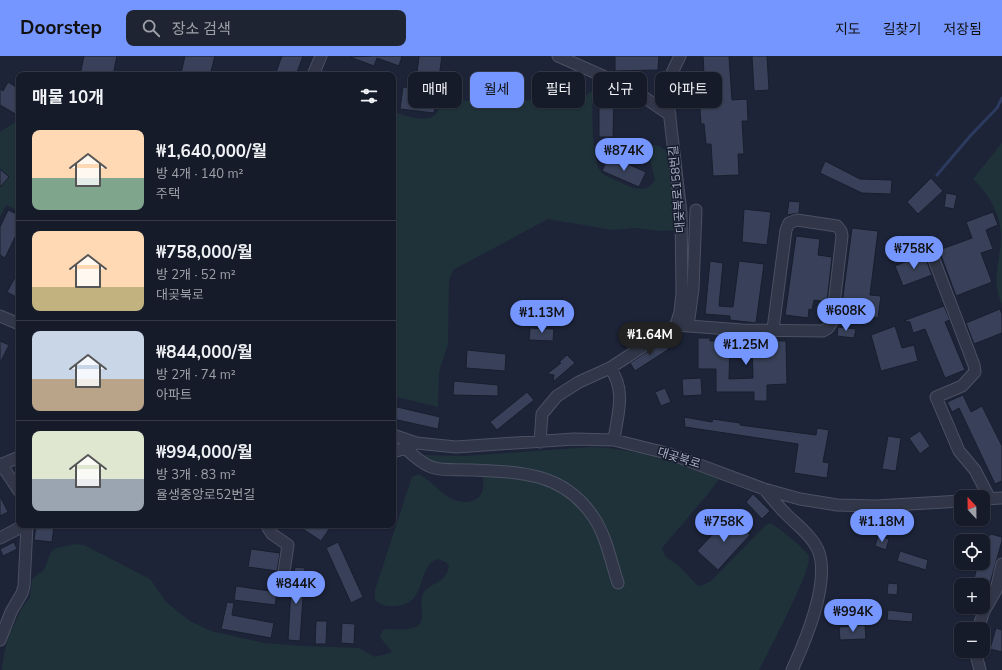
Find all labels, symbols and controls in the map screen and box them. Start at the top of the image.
search box [126,10,406,46]
text: Doorstep [20,15,102,41]
icon: search [140,17,162,39]
text: 장소 검색 [172,19,231,39]
text: 지도 [835,20,861,39]
text: 길찾기 [883,20,921,39]
text: 저장됨 [943,20,982,39]
chip: 매매 [408,72,462,108]
chip: 월세 [470,72,524,108]
chip: 필터 [532,72,585,108]
chip: 신규 [593,72,647,108]
chip: 아파트 [655,72,722,108]
icon: filters [358,85,380,107]
text: 매물 10개 [32,86,104,109]
pin: ₩874K [596,138,652,172]
text: ₩1,640,000/월 [156,140,267,163]
text: ₩874K [604,142,644,160]
street label: 대곶북로158번길 [665,145,689,233]
icon: home [64,146,112,194]
text: 방 4개 · 140 m² [156,165,244,183]
text: 주택 [156,185,180,203]
pin: ₩758K [886,236,942,270]
text: ₩758K [894,240,934,258]
text: ₩758,000/월 [156,241,253,264]
icon: home [64,247,112,295]
text: 방 2개 · 52 m² [156,266,236,284]
text: 대곶북로 [156,286,204,304]
pin: ₩608K [818,298,874,332]
pin: ₩1.13M [509,300,575,334]
text: ₩608K [826,302,866,320]
text: ₩1.13M [519,304,565,322]
pin: ₩1.64M [617,322,683,356]
text: ₩1.64M [627,326,673,344]
pin: ₩1.25M [713,332,779,366]
text: ₩1.25M [723,336,769,354]
text: ₩844,000/월 [156,341,253,364]
icon: home [64,347,112,395]
text: 방 2개 · 74 m² [156,366,236,384]
text: 아파트 [156,386,192,404]
text: ₩994,000/월 [156,441,253,464]
street label: 대곶북로 [656,444,702,472]
icon: home [64,447,112,495]
text: 방 3개 · 83 m² [156,466,236,484]
text: 율생중앙로52번길 [156,486,255,504]
north arrow [954,490,990,526]
map controls [954,490,990,658]
pin: ₩758K [696,509,752,543]
pin: ₩1.18M [849,509,915,543]
text: ₩758K [704,513,744,531]
text: ₩1.18M [859,513,905,531]
button: locate [954,534,990,570]
pin: ₩844K [268,571,324,605]
text: ₩844K [276,575,316,593]
button: + [954,578,990,614]
pin: ₩994K [825,599,881,633]
text: ₩994K [833,603,873,621]
button: − [954,622,990,658]

